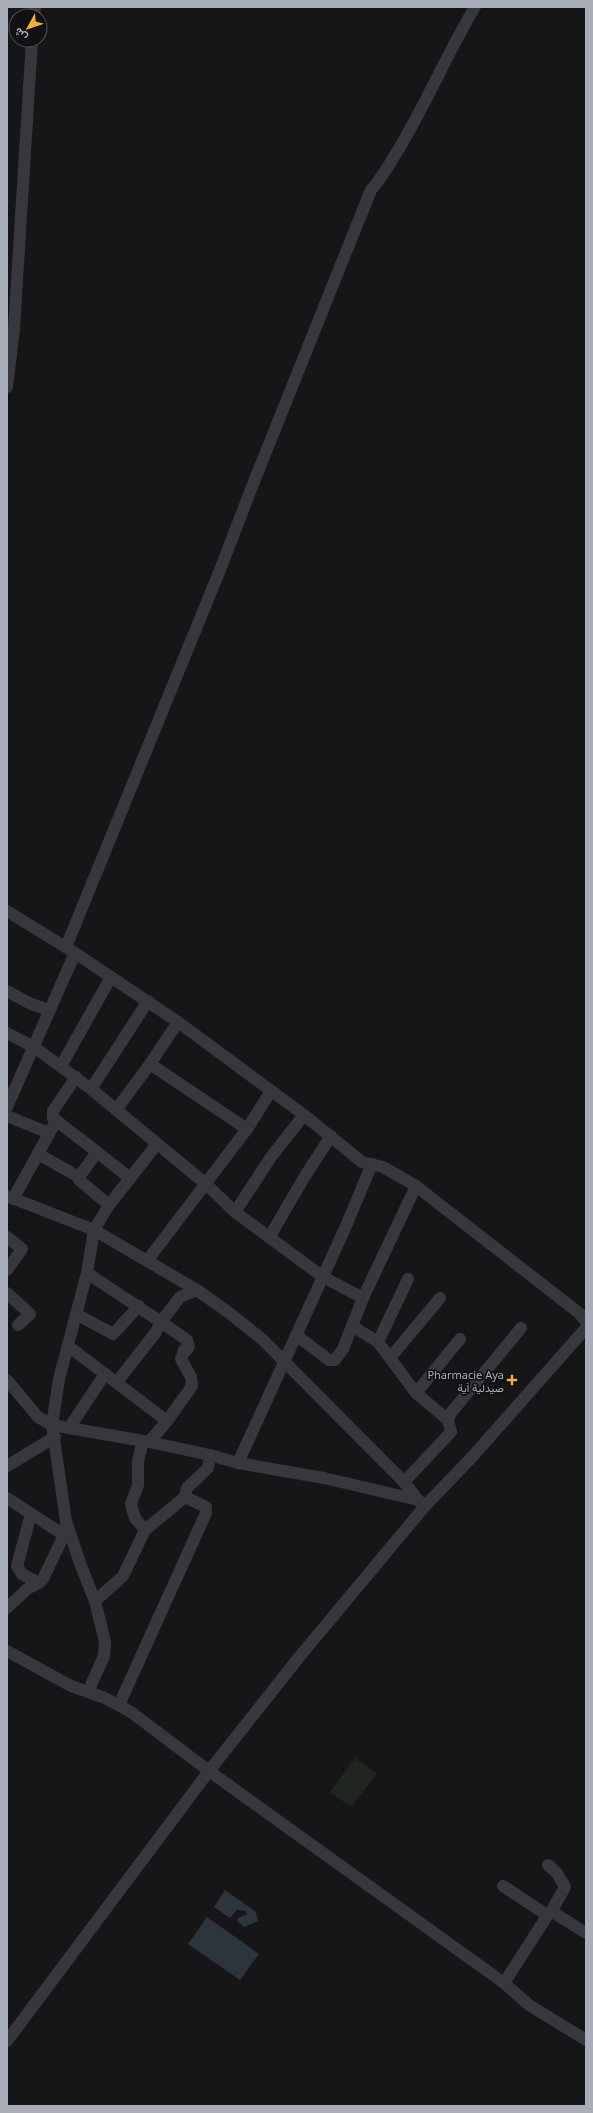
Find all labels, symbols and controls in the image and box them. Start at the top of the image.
north arrow [8,8,48,48]
text: ش [10,25,30,45]
place label: Pharmacie Aya صيدلية اَية [427,1367,504,1395]
marker: Pharmacie Aya صيدلية اَية [507,1375,517,1385]

